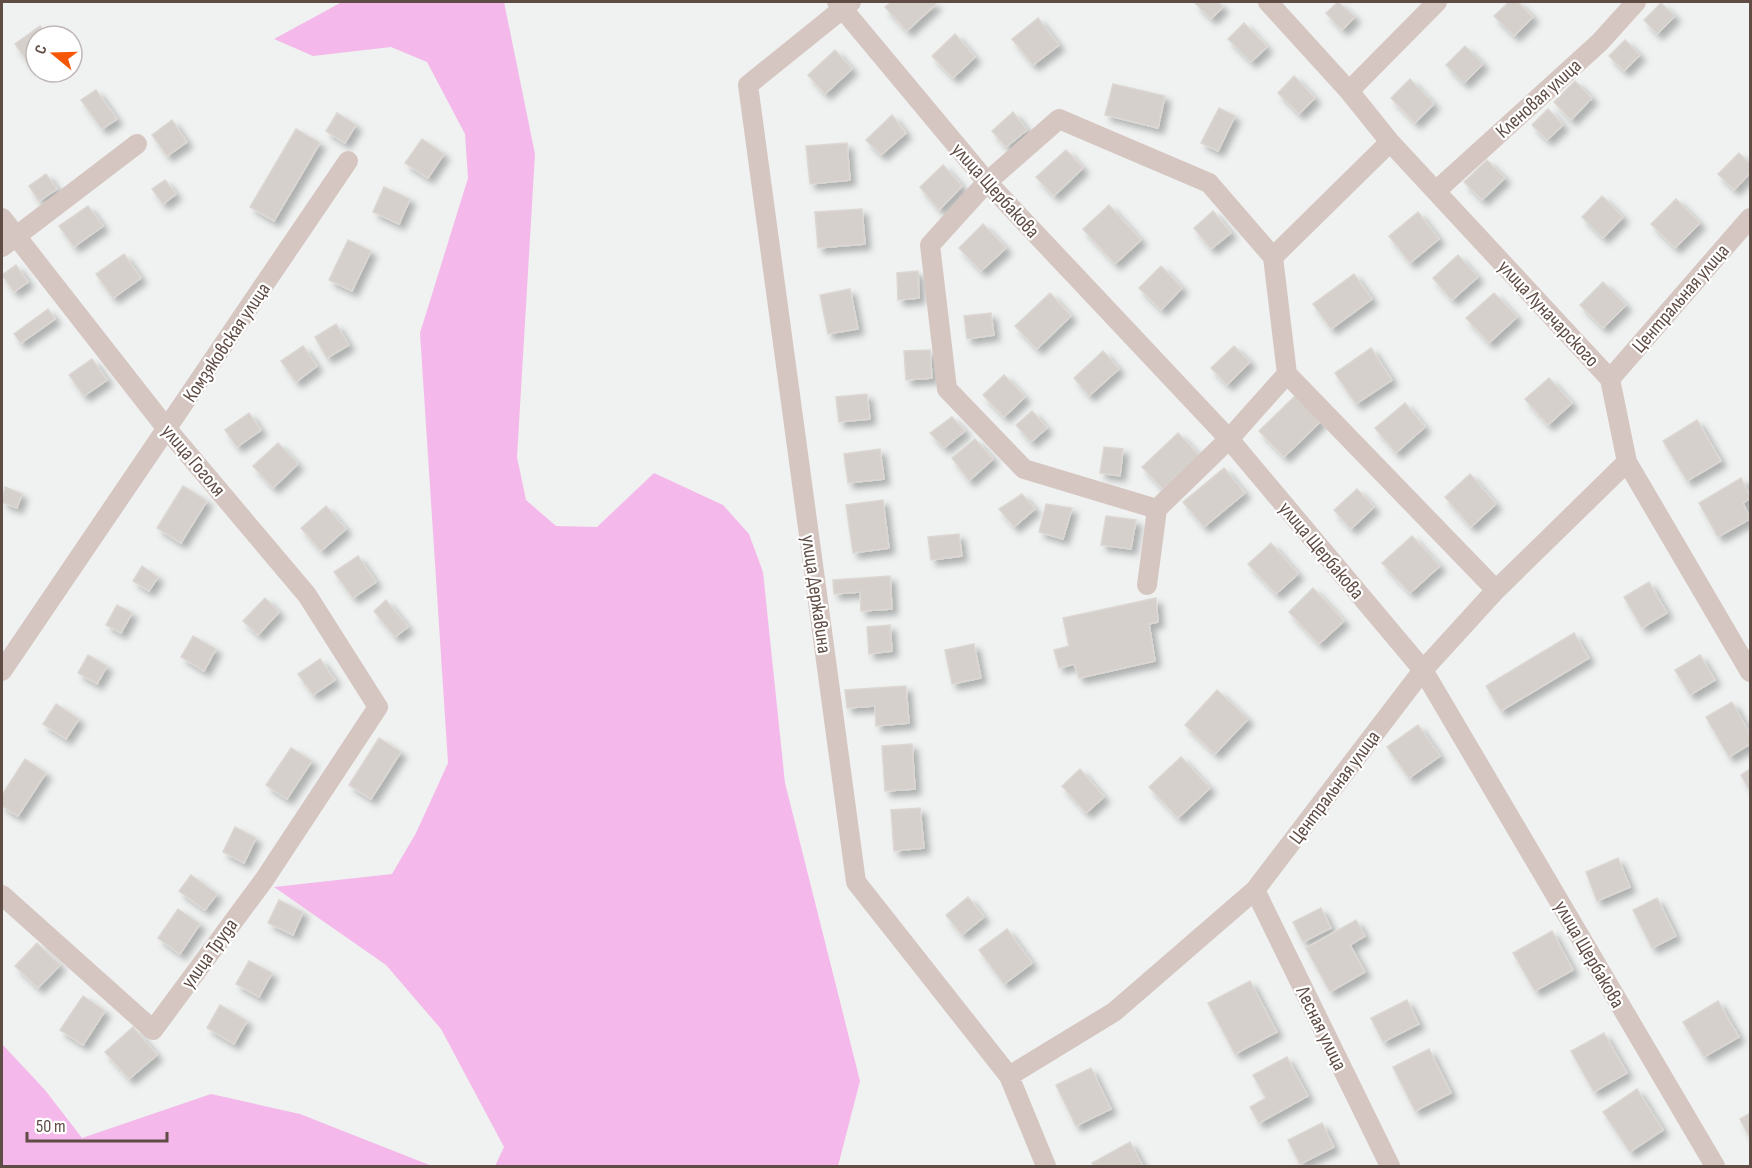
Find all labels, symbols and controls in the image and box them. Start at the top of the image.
north arrow [24,24,84,84]
text: С [31,43,52,57]
street label: Кленовая улица [1491,54,1586,143]
street label: улица Щербакова [946,138,1044,243]
street label: Центральная улица [1627,239,1734,358]
street label: улица Луначарского [1493,255,1604,372]
street label: Комзяковская улица [178,278,276,407]
street label: улица Гоголя [156,420,230,502]
street label: улица Щербакова [1274,497,1369,604]
street label: улица Державина [796,533,836,655]
street label: Центральная улица [1284,726,1385,849]
street label: улица Щербакова [1549,897,1630,1012]
street label: улица Труда [176,914,243,993]
street label: Лесная улица [1290,982,1352,1074]
scale bar [27,1105,166,1143]
text: 50 m [36,1116,66,1137]

